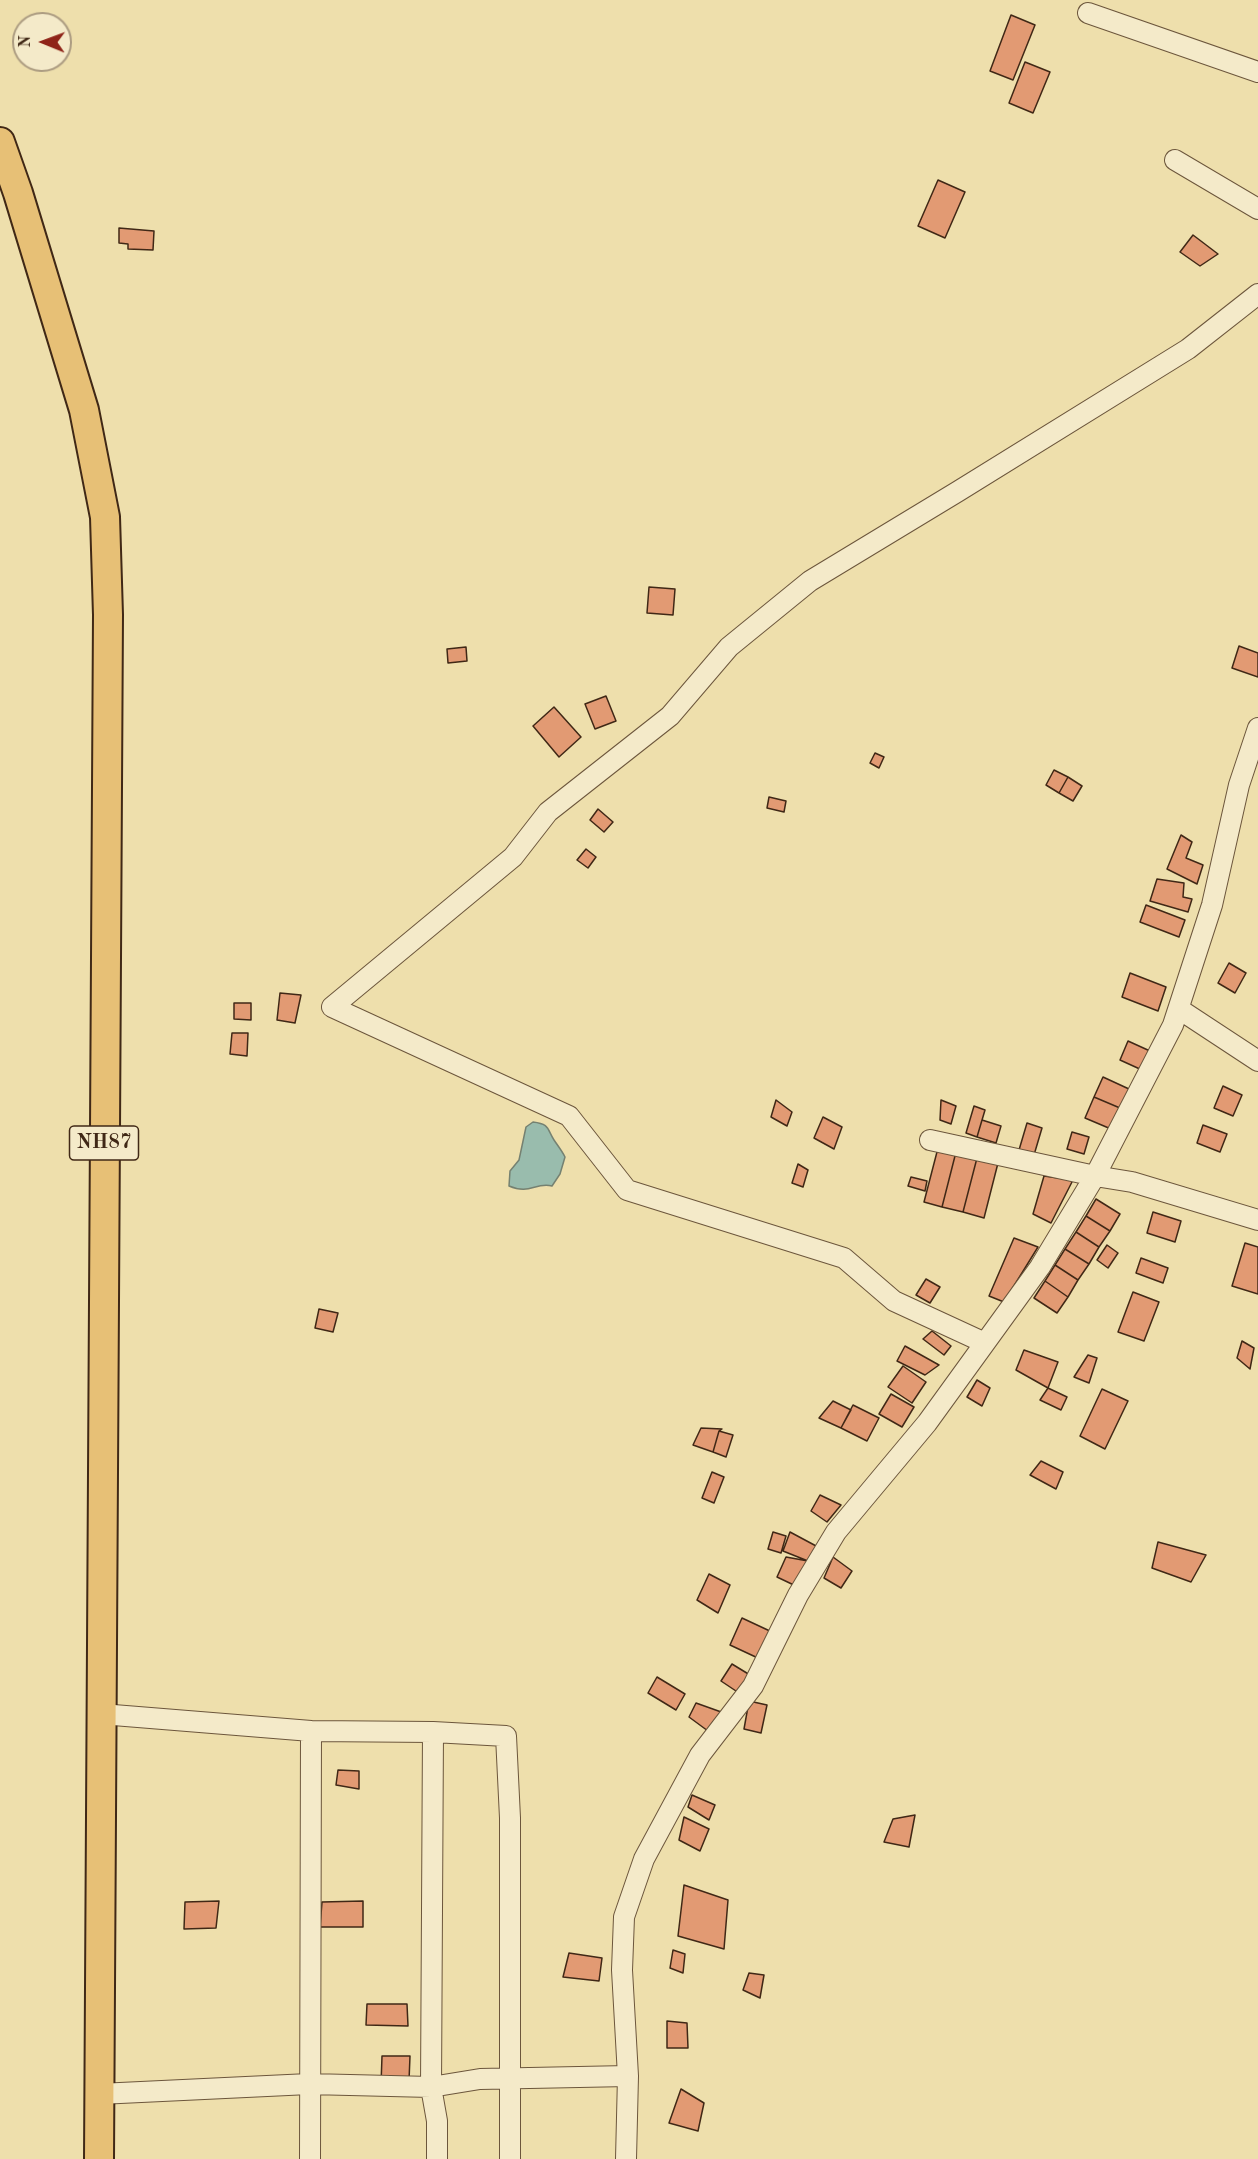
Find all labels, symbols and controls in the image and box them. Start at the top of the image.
north arrow [12,12,72,72]
text: N [18,35,34,48]
road number: NH87 [70,1126,138,1160]

